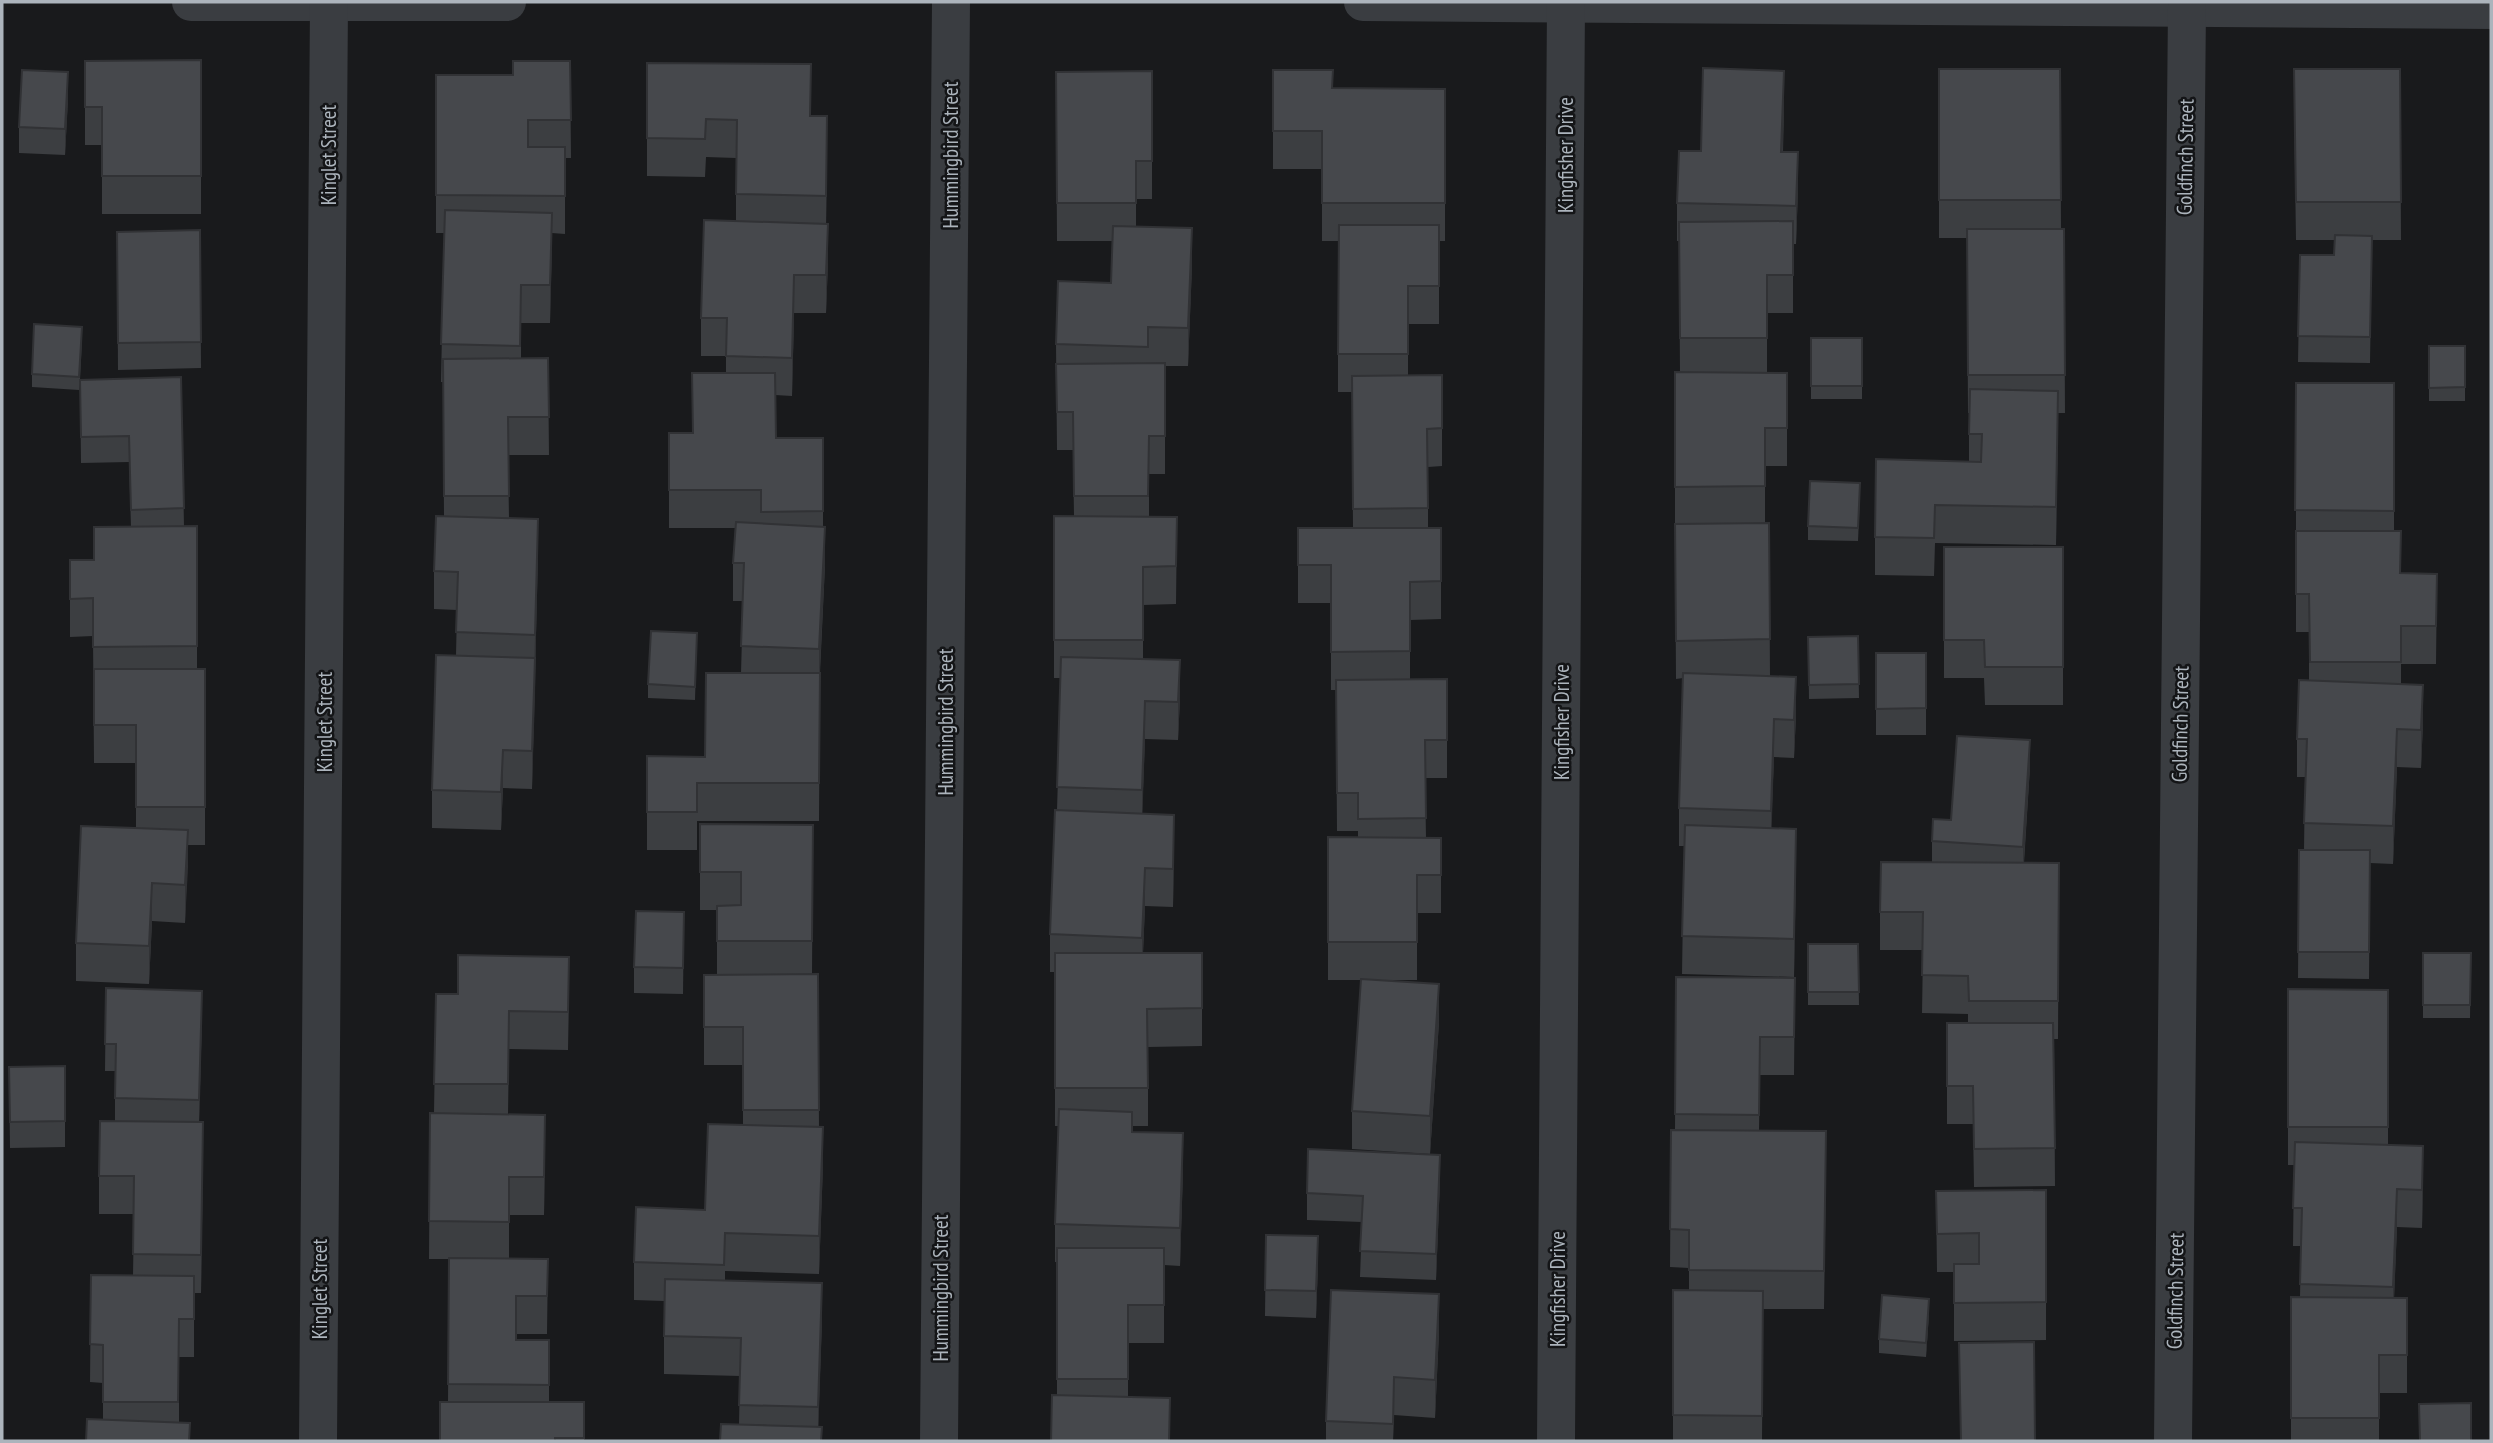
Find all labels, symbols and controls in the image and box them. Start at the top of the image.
street label: Hummingbird Street [937,81,964,229]
street label: Kingfisher Drive [1552,97,1579,213]
street label: Goldfinch Street [2170,98,2200,215]
street label: Kinglet Street [315,105,342,205]
street label: Hummingbird Street [932,648,959,796]
street label: Kingfisher Drive [1548,664,1575,780]
street label: Goldfinch Street [2165,665,2195,782]
street label: Kinglet Street [311,672,338,772]
street label: Hummingbird Street [927,1214,954,1362]
street label: Kingfisher Drive [1544,1231,1571,1347]
street label: Goldfinch Street [2160,1232,2190,1349]
street label: Kinglet Street [306,1239,333,1339]

